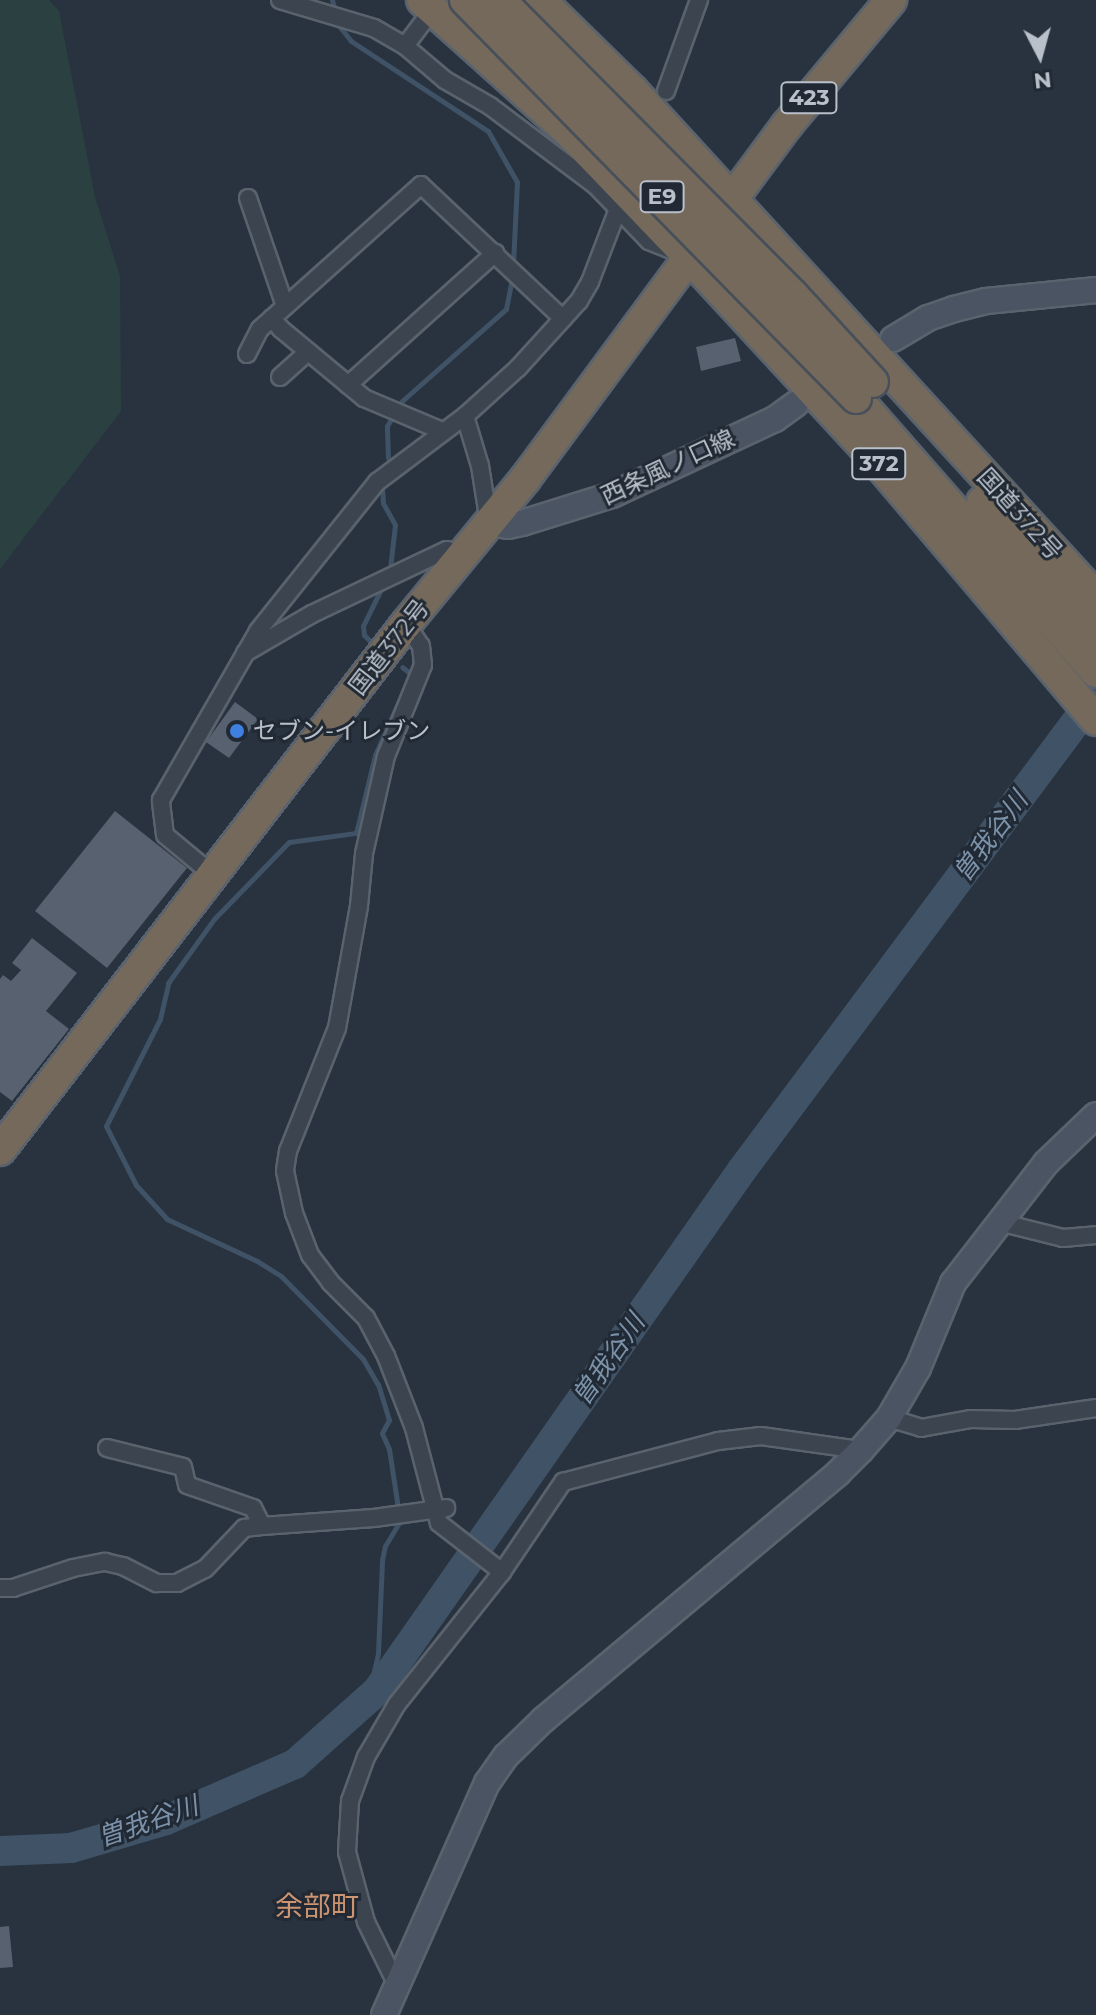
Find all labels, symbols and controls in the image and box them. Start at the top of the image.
north arrow [1000,16,1080,96]
text: N [1032,66,1053,95]
road number: 423 [779,80,839,116]
road number: E9 [638,179,686,215]
street label: 西条風ノ口線 [597,424,739,510]
road number: 372 [851,446,907,482]
street label: 国道372号 [971,462,1069,566]
street label: 国道372号 [343,594,435,700]
place label: セブン-イレブン [253,717,430,745]
marker: セブン-イレブン [228,722,246,740]
water label: 曽我谷川 [947,786,1035,888]
water label: 曽我谷川 [566,1308,652,1412]
water label: 曽我谷川 [94,1790,202,1854]
district label: 余部町 [275,1889,359,1923]

